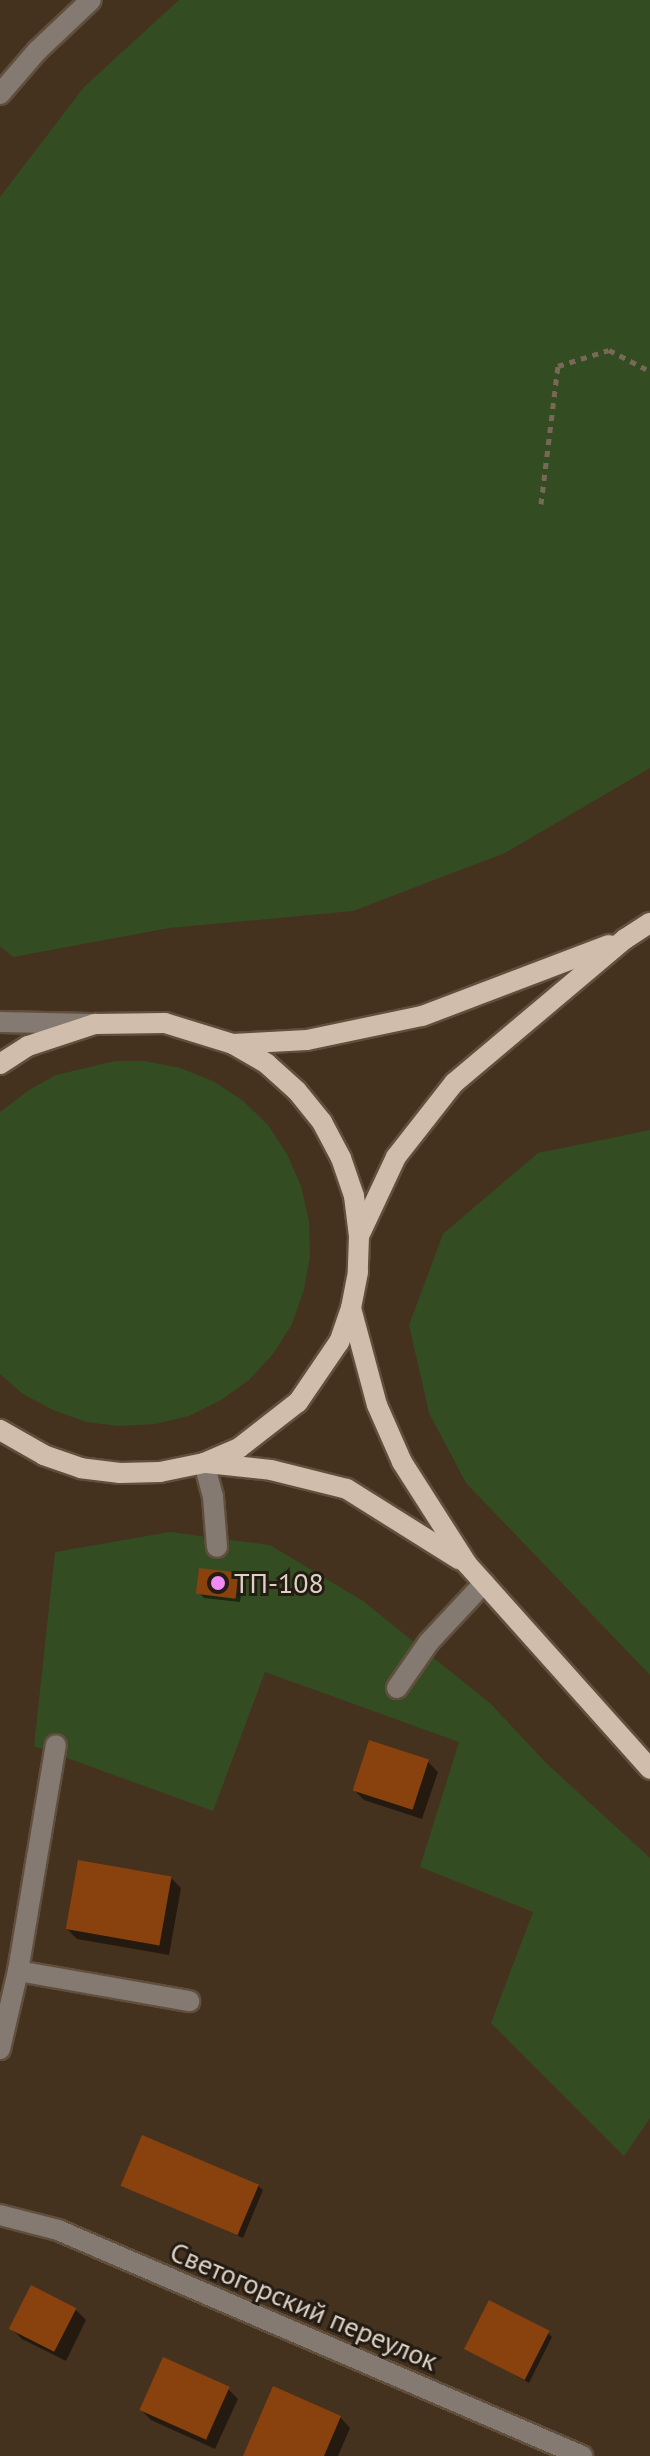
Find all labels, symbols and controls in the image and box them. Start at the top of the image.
place label: ТП-108 [234,1566,324,1600]
marker: ТП-108 [209,1574,227,1592]
street label: Светогорский переулок [165,2234,443,2378]

